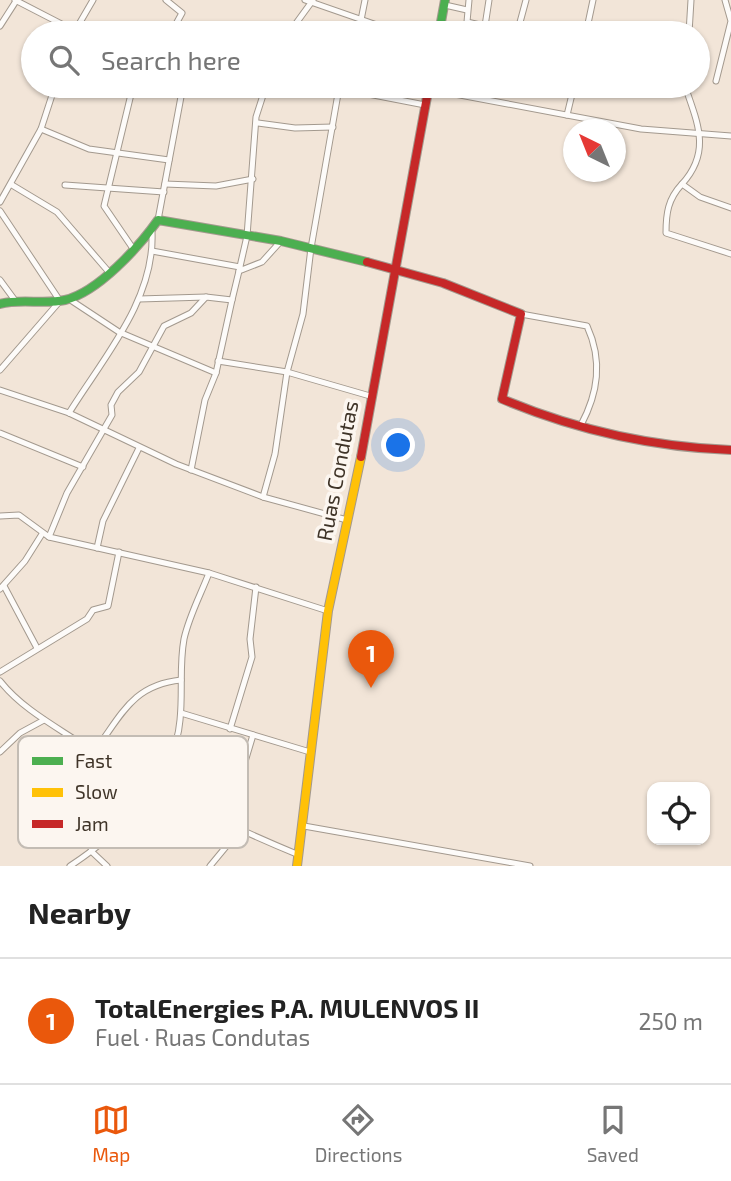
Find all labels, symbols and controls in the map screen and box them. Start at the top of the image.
search box [21,21,710,98]
icon: search [45,41,83,79]
text: Search here [101,44,241,75]
north arrow [563,119,626,182]
street label: Ruas Condutas [311,399,362,543]
your location [381,428,415,462]
pin: 1 [348,630,394,688]
legend [18,736,248,848]
text: Fast [75,749,112,772]
text: Slow [75,780,118,803]
map controls [647,782,710,845]
button: locate [647,782,710,845]
text: Jam [75,812,109,835]
text: Nearby [28,894,131,930]
text: TotalEnergies P.A. MULENVOS II [95,992,479,1023]
text: 1 [46,1007,56,1035]
text: 250 m [639,1007,703,1035]
text: Fuel · Ruas Condutas [95,1023,310,1051]
tab: Map [92,1101,130,1166]
tab: Directions [315,1101,402,1166]
tab: Saved [587,1101,639,1166]

